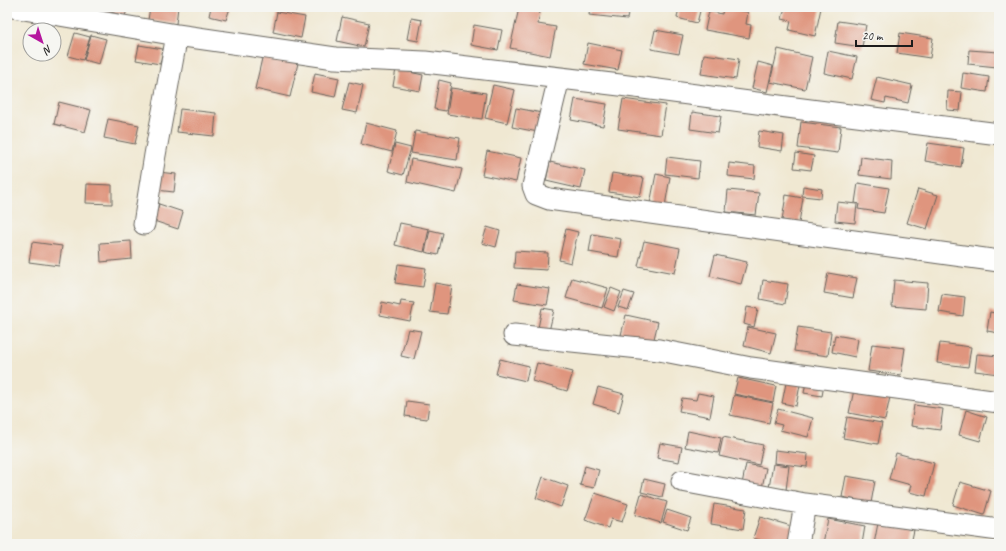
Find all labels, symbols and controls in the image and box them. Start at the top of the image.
north arrow [22,22,62,62]
scale bar [856,22,912,48]
text: 20 m [862,28,884,44]
text: N [40,42,55,59]

